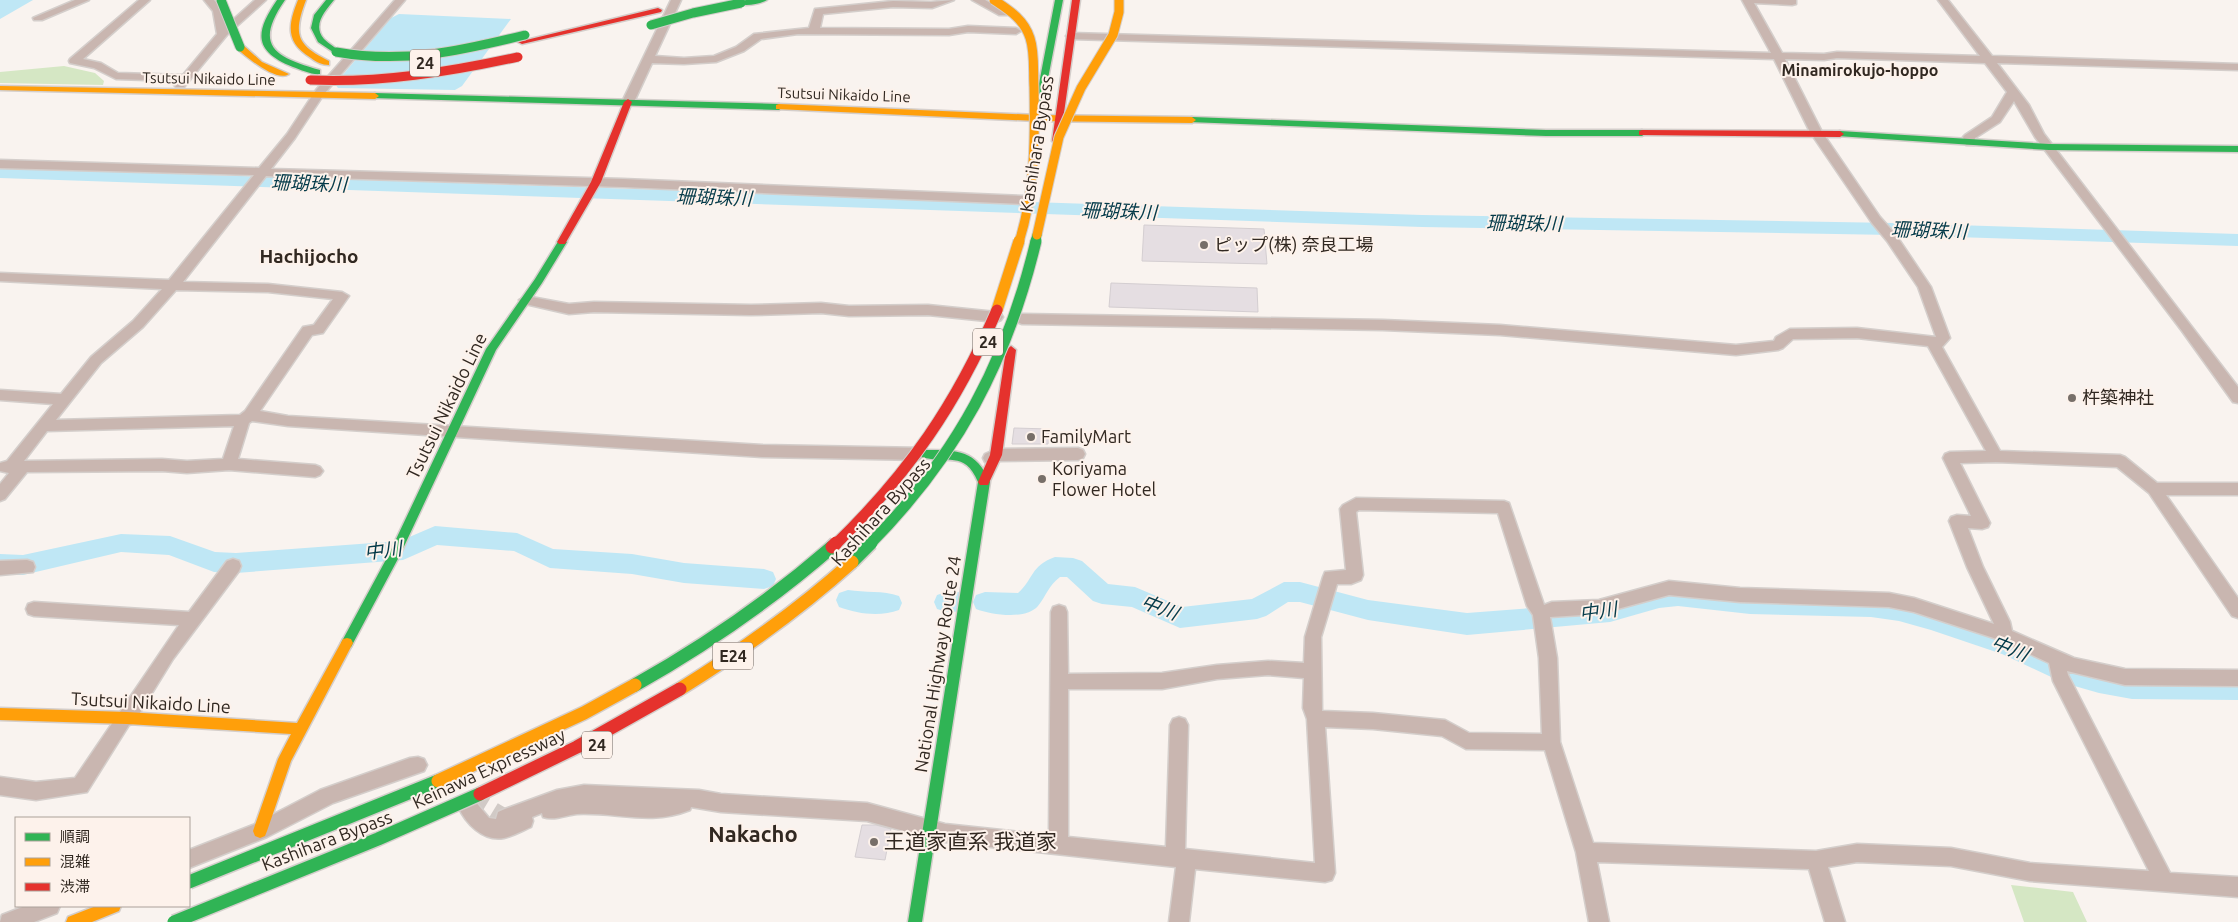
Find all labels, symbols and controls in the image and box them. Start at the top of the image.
road number: 24 [410,49,440,76]
district label: Minamirokujo-hoppo [1782,61,1938,79]
street label: Tsutsui Nikaido Line [142,69,276,88]
street label: Kashihara Bypass [1015,74,1057,213]
street label: Tsutsui Nikaido Line [777,84,911,105]
water label: 珊瑚珠川 [271,171,349,195]
water label: 珊瑚珠川 [676,185,754,209]
water label: 珊瑚珠川 [1081,199,1159,223]
water label: 珊瑚珠川 [1486,211,1564,235]
water label: 珊瑚珠川 [1891,218,1969,242]
place label: ピップ(株) 奈良工場 [1214,234,1373,255]
marker: ピップ(株) 奈良工場 [1198,239,1210,251]
district label: Hachijocho [260,245,358,267]
road number: 24 [973,328,1003,356]
street label: Tsutsui Nikaido Line [402,329,490,482]
place label: 杵築神社 [2082,387,2154,407]
marker: 杵築神社 [2066,392,2078,404]
place label: FamilyMart [1041,426,1131,446]
marker: FamilyMart [1025,431,1037,443]
street label: Kashihara Bypass [827,453,934,569]
place label: Koriyama Flower Hotel [1052,458,1157,499]
marker: Koriyama Flower Hotel [1036,473,1048,485]
water label: 中川 [363,537,405,563]
street label: National Highway Route 24 [910,554,964,774]
water label: 中川 [1138,590,1184,625]
water label: 中川 [1578,597,1620,625]
water label: 中川 [1988,631,2034,666]
road number: E24 [713,642,753,669]
street label: Tsutsui Nikaido Line [71,688,231,716]
street label: Keinawa Expressway [409,724,568,812]
road number: 24 [582,732,612,758]
street label: Kashihara Bypass [259,806,395,874]
legend [15,817,190,907]
district label: Nakacho [708,821,798,846]
text: 順調 [60,828,90,845]
place label: 王道家直系 我道家 [884,829,1057,853]
marker: 王道家直系 我道家 [868,836,880,848]
text: 混雑 [60,853,90,870]
text: 渋滞 [60,878,90,895]

